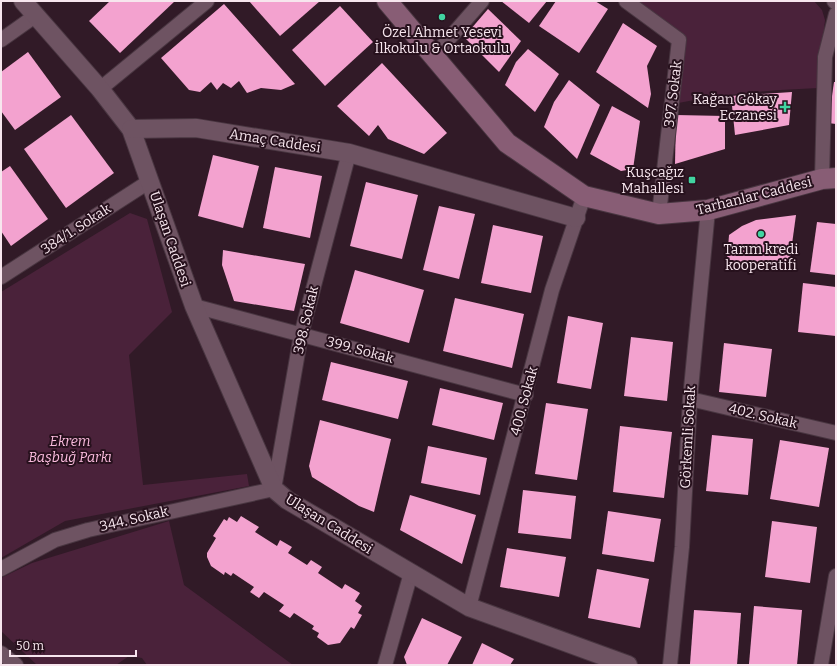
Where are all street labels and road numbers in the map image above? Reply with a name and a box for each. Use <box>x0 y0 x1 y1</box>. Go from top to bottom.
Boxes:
street label: 397. Sokak <box>660 60 686 128</box>
street label: Amaç Caddesi <box>228 125 322 157</box>
street label: Tarhanlar Caddesi <box>695 173 813 219</box>
street label: Ulaşan Caddesi <box>146 189 194 289</box>
street label: 384/1. Sokak <box>38 200 114 258</box>
street label: 398. Sokak <box>290 284 322 356</box>
street label: 399. Sokak <box>325 333 395 367</box>
street label: 400. Sokak <box>507 365 541 437</box>
street label: Görkemli Sokak <box>677 385 699 489</box>
street label: 402. Sokak <box>727 400 799 432</box>
street label: Ulaşan Caddesi <box>282 490 376 558</box>
street label: 344. Sokak <box>98 503 170 535</box>

